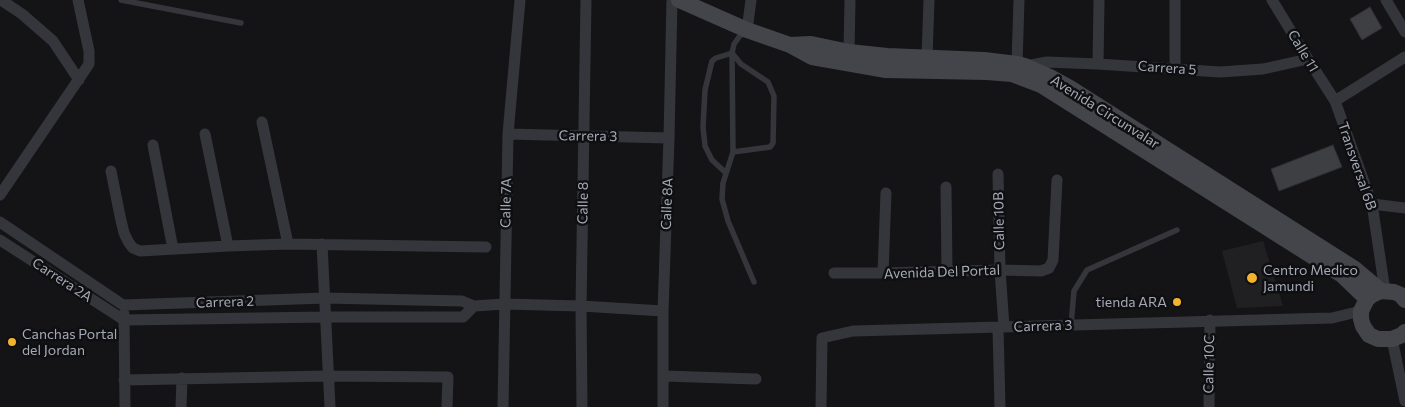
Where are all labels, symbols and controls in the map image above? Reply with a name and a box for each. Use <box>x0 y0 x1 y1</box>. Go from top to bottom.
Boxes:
street label: Calle 11 <box>1284 27 1322 75</box>
street label: Carrera 5 <box>1137 58 1197 78</box>
street label: Avenida Circunvalar <box>1047 72 1163 152</box>
street label: Transversal 6B <box>1334 120 1380 212</box>
street label: Carrera 3 <box>559 127 617 145</box>
street label: Calle 7A <box>497 178 515 228</box>
street label: Calle 8A <box>658 178 676 230</box>
street label: Calle 8 <box>574 182 592 224</box>
street label: Calle 10B <box>990 192 1008 250</box>
street label: Carrera 2A <box>29 254 95 306</box>
street label: Avenida Del Portal <box>884 262 1000 282</box>
place label: Centro Medico Jamundi <box>1263 262 1358 294</box>
marker: Centro Medico Jamundi <box>1245 271 1259 285</box>
street label: Carrera 2 <box>195 293 255 311</box>
place label: tienda ARA <box>1095 294 1167 310</box>
marker: tienda ARA <box>1171 296 1183 308</box>
street label: Carrera 3 <box>1013 317 1073 335</box>
place label: Canchas Portal del Jordan <box>22 326 117 358</box>
street label: Calle 10C <box>1200 334 1218 394</box>
marker: Canchas Portal del Jordan <box>6 336 18 348</box>

